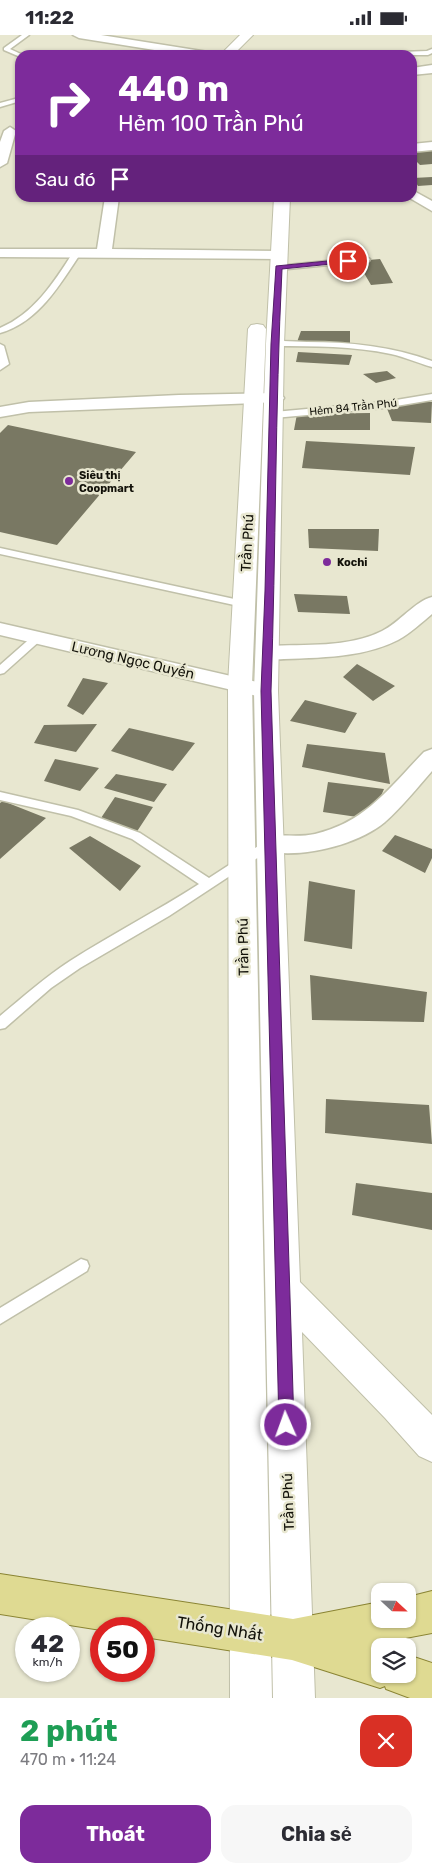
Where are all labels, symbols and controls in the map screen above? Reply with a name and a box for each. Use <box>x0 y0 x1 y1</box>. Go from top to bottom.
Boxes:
text: 11:22 <box>25 6 74 29</box>
text: 440 m <box>118 68 229 110</box>
icon: right <box>35 70 100 135</box>
text: Hẻm 100 Trần Phú <box>118 110 304 137</box>
icon: arrive <box>106 165 134 193</box>
text: Sau đó <box>35 168 96 191</box>
pin <box>327 240 369 282</box>
icon: arrive <box>334 247 362 275</box>
street label: Hẻm 84 Trần Phú <box>308 395 398 419</box>
place label: Siêu thị Coopmart <box>79 469 134 495</box>
marker: Siêu thị Coopmart <box>63 475 75 487</box>
street label: Trần Phú <box>237 514 257 572</box>
marker: Kochi <box>321 556 333 568</box>
place label: Kochi <box>337 556 367 569</box>
street label: Lương Ngọc Quyến <box>70 637 196 683</box>
street label: Trần Phú <box>234 918 253 976</box>
position arrow <box>259 1398 311 1450</box>
street label: Trần Phú <box>278 1473 298 1531</box>
north arrow <box>371 1583 416 1627</box>
map controls <box>371 1583 416 1683</box>
street label: Thống Nhất <box>176 1611 265 1645</box>
speed limit sign: 50 <box>90 1617 155 1682</box>
text: 42 <box>31 1629 64 1658</box>
button: layers <box>371 1638 416 1683</box>
text: km/h <box>33 1655 62 1669</box>
text: 2 phút <box>20 1713 118 1749</box>
button: close <box>360 1715 412 1767</box>
text: 470 m · 11:24 <box>20 1750 116 1769</box>
button: Thoát <box>20 1805 211 1863</box>
button: Chia sẻ <box>221 1805 412 1863</box>

